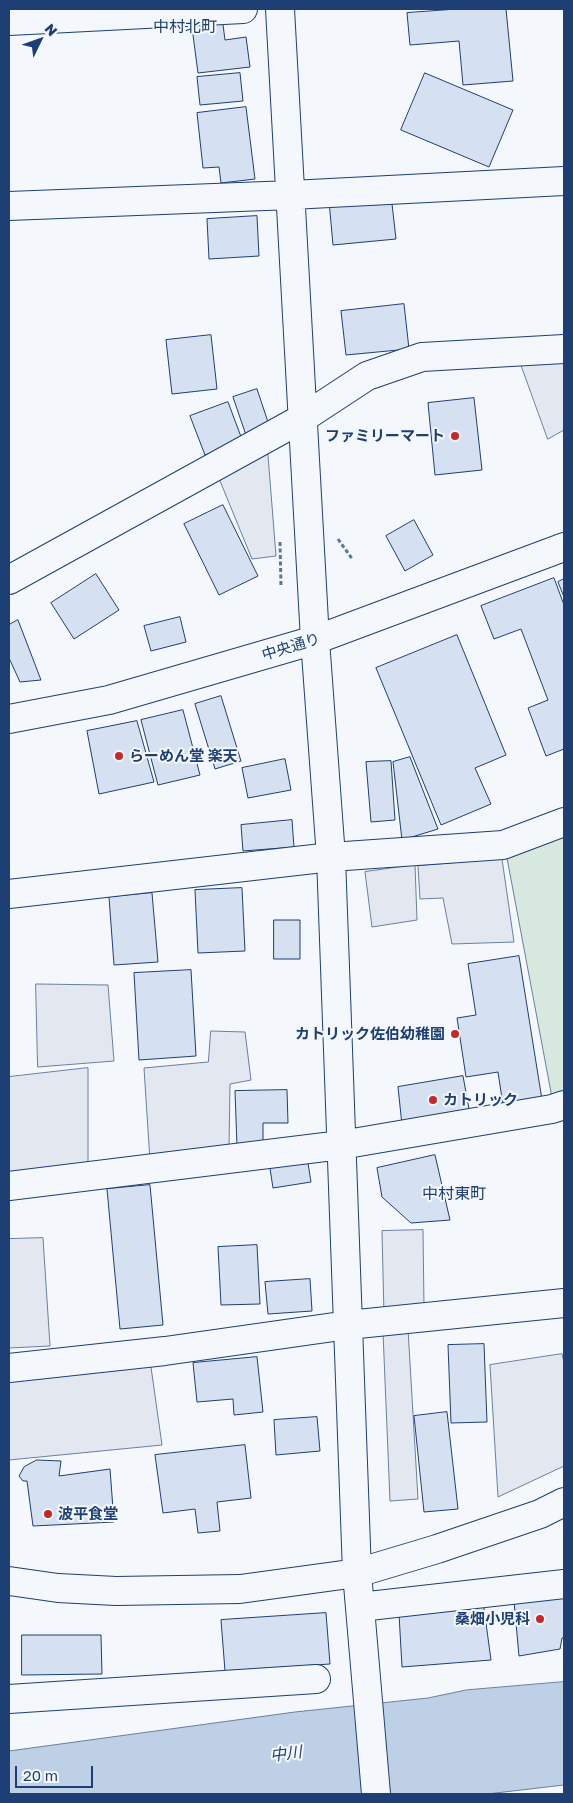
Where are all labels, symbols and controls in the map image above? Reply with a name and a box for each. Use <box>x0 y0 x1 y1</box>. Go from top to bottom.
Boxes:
north arrow <box>15 15 65 65</box>
district label: 中村北町 <box>153 17 217 37</box>
text: N <box>42 20 61 39</box>
place label: ファミリーマート <box>325 427 445 445</box>
marker: ファミリーマート <box>449 430 461 442</box>
street label: 中央通り <box>260 630 322 664</box>
place label: らーめん堂 楽天 <box>129 747 238 765</box>
marker: らーめん堂 楽天 <box>113 750 125 762</box>
place label: カトリック佐伯幼稚園 <box>295 1025 445 1043</box>
marker: カトリック佐伯幼稚園 <box>449 1028 461 1040</box>
place label: カトリック <box>443 1091 518 1109</box>
marker: カトリック <box>427 1094 439 1106</box>
district label: 中村東町 <box>422 1184 486 1204</box>
place label: 波平食堂 <box>58 1505 118 1523</box>
marker: 波平食堂 <box>42 1508 54 1520</box>
place label: 桑畑小児科 <box>455 1610 530 1628</box>
marker: 桑畑小児科 <box>534 1613 546 1625</box>
water label: 中川 <box>269 1743 303 1765</box>
scale bar <box>18 1756 95 1788</box>
text: 20 m <box>23 1766 58 1784</box>

